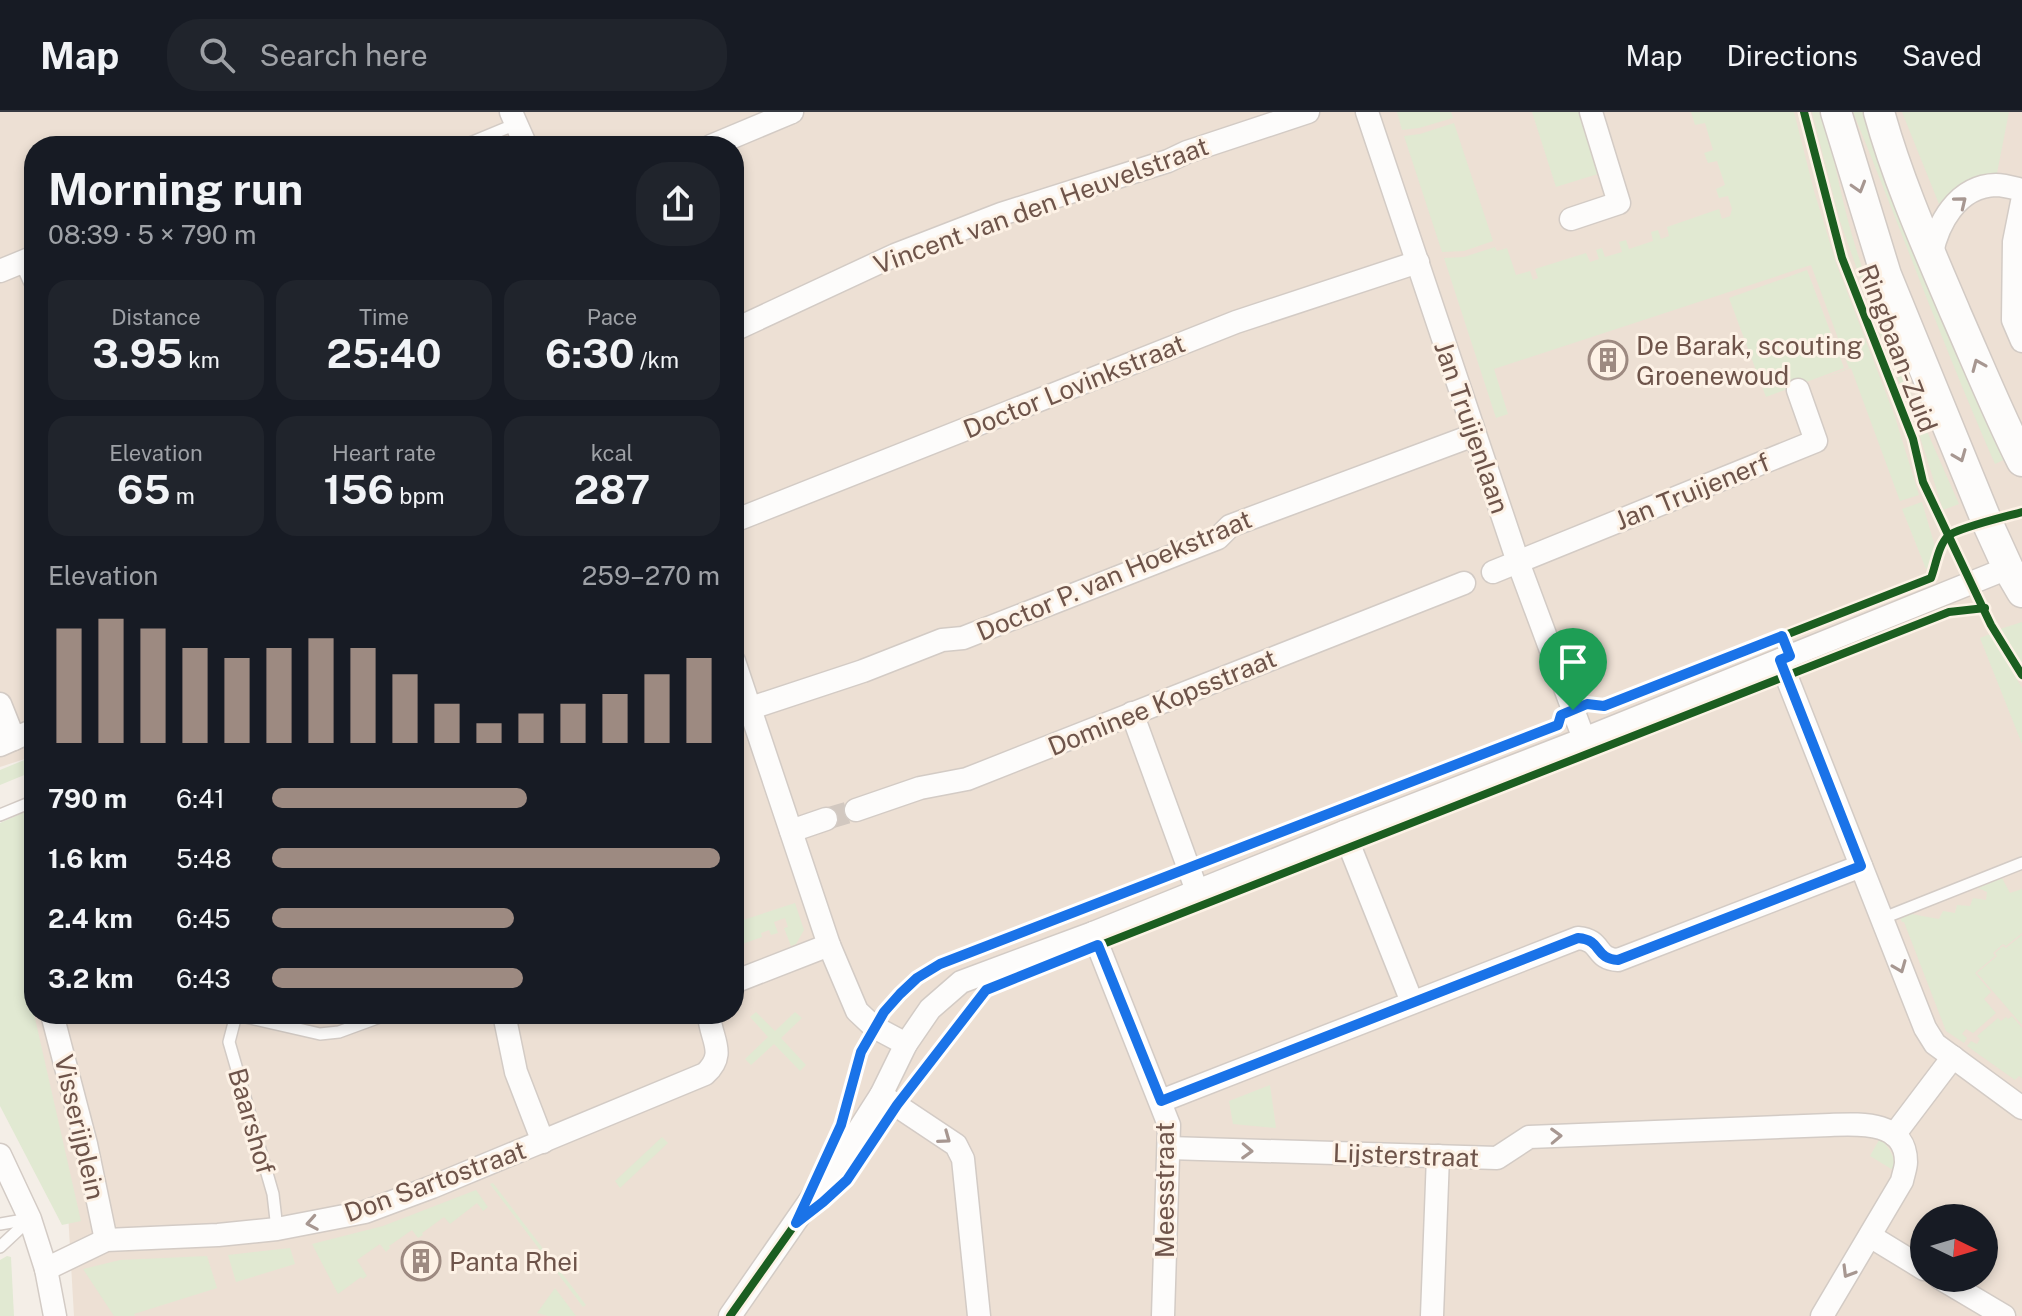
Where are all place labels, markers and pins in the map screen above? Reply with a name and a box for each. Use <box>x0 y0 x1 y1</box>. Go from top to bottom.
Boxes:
place label: De Barak, scouting Groenewoud <box>1636 330 1863 391</box>
building icon: De Barak, scouting Groenewoud <box>1587 339 1629 381</box>
pin <box>1539 628 1607 710</box>
building icon: Panta Rhei <box>400 1240 442 1282</box>
place label: Panta Rhei <box>449 1246 578 1277</box>

